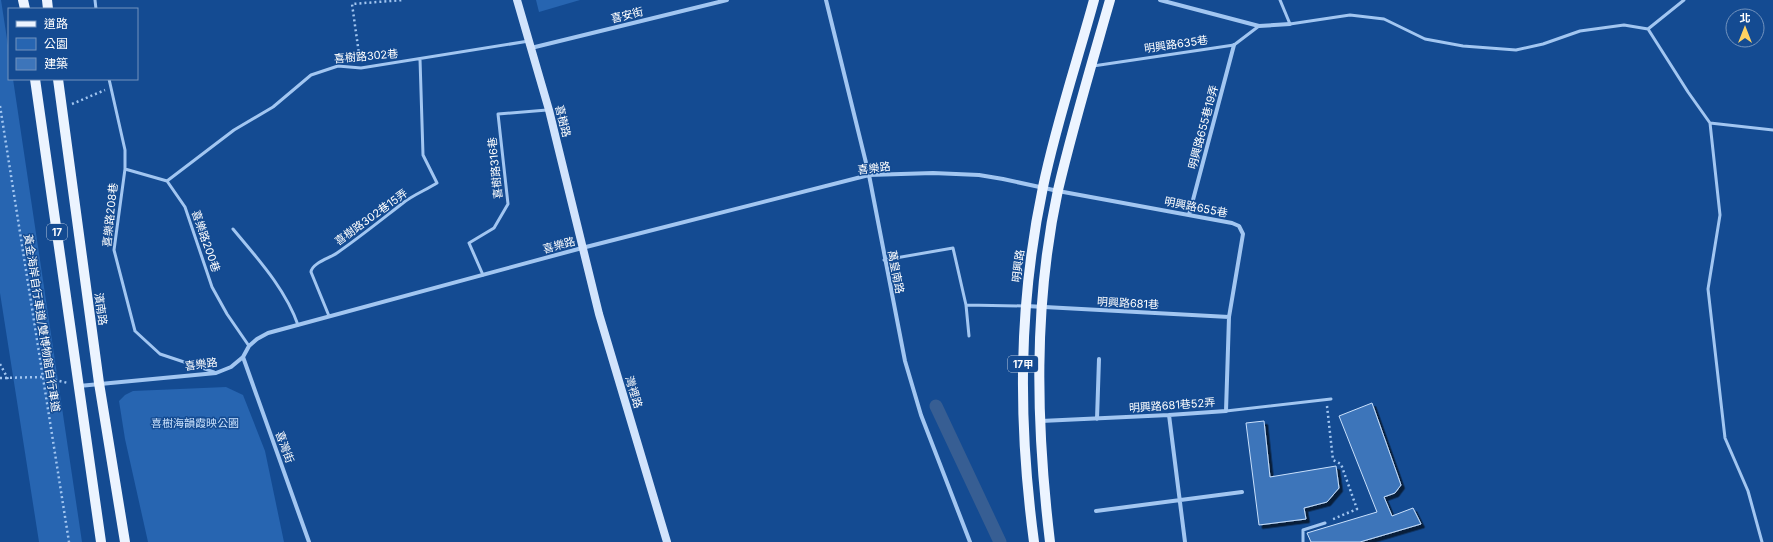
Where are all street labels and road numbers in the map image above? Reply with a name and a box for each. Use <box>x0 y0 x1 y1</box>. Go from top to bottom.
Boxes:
street label: 喜安街 <box>609 4 645 26</box>
street label: 明興路635巷 <box>1143 33 1209 55</box>
street label: 喜樹路302巷 <box>333 46 399 66</box>
street label: 明興路655巷19弄 <box>1185 83 1221 171</box>
street label: 喜樹路 <box>552 103 574 139</box>
street label: 喜樹路316巷 <box>485 136 505 200</box>
street label: 喜樂路 <box>857 159 891 177</box>
street label: 喜樂路208巷 <box>100 182 120 248</box>
street label: 喜樹路302巷15弄 <box>332 186 410 248</box>
street label: 明興路655巷 <box>1163 194 1229 220</box>
street label: 喜樂路200巷 <box>189 208 223 274</box>
road number: 17 <box>47 224 67 240</box>
street label: 黃金海岸自行車道/雙博物館自行車道 <box>21 233 63 413</box>
street label: 喜樂路 <box>541 234 577 256</box>
street label: 萬皇南路 <box>885 249 907 295</box>
street label: 明興路 <box>1009 249 1027 283</box>
street label: 濱南路 <box>92 292 110 326</box>
street label: 明興路681巷 <box>1097 294 1159 312</box>
street label: 喜樂路 <box>184 355 218 373</box>
road number: 17甲 <box>1008 356 1038 372</box>
street label: 灣裡路 <box>622 374 646 410</box>
street label: 明興路681巷52弄 <box>1128 395 1216 415</box>
street label: 喜灣街 <box>273 429 297 465</box>

